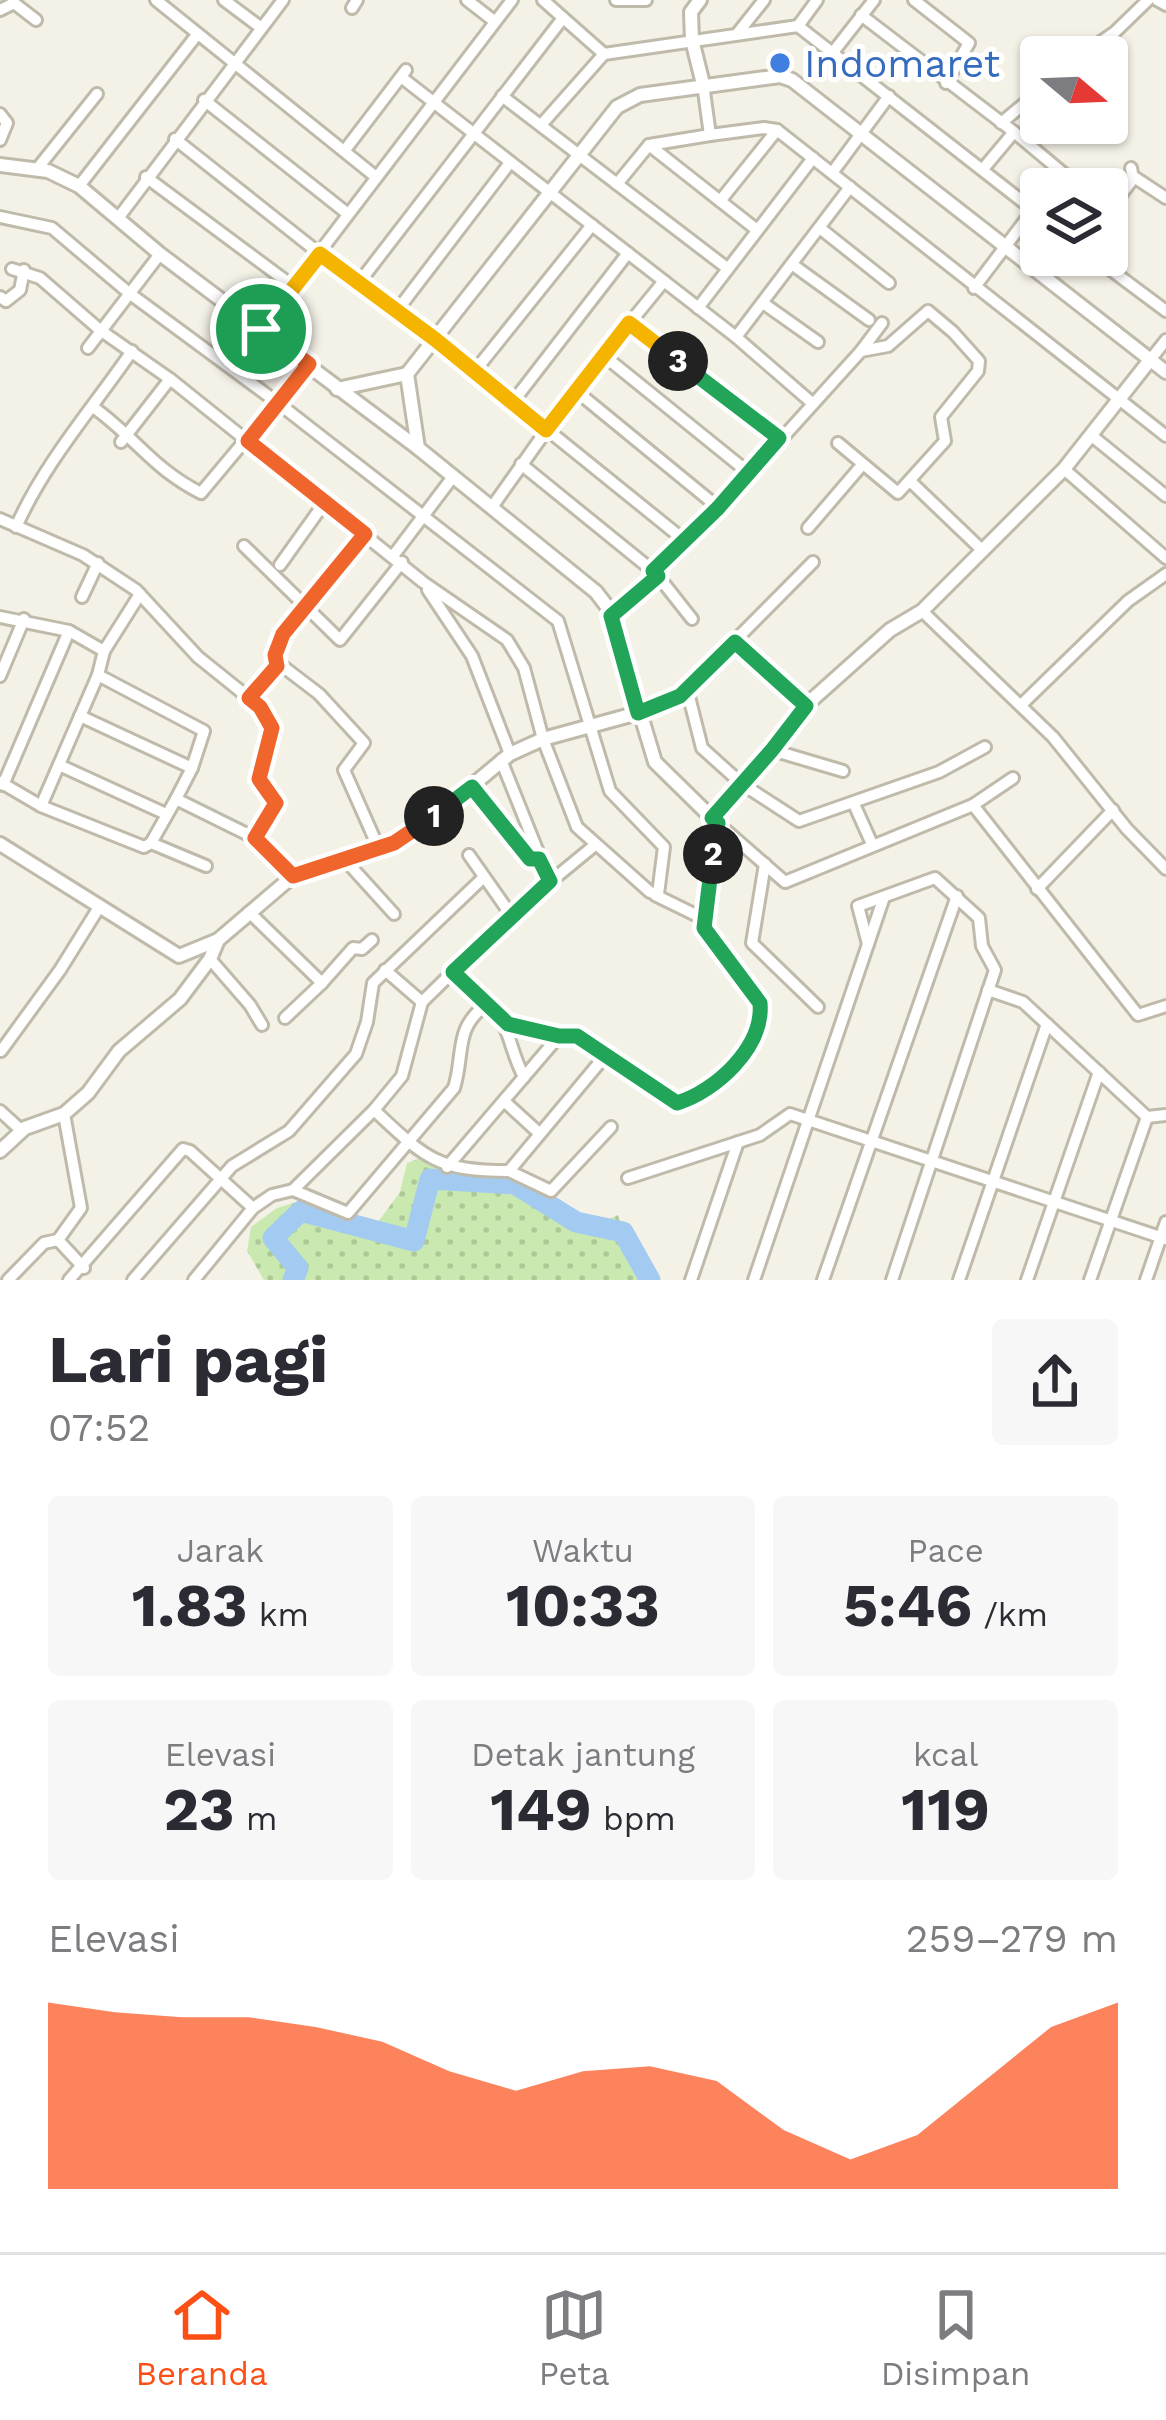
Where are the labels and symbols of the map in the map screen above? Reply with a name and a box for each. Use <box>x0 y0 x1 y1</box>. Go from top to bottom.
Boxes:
north arrow <box>1020 36 1128 144</box>
place label: Indomaret <box>804 41 1000 86</box>
marker: Indomaret <box>767 50 793 76</box>
pin <box>210 278 312 380</box>
pin: 3 <box>648 331 708 391</box>
pin: 1 <box>404 786 464 846</box>
pin: 2 <box>683 824 743 884</box>

